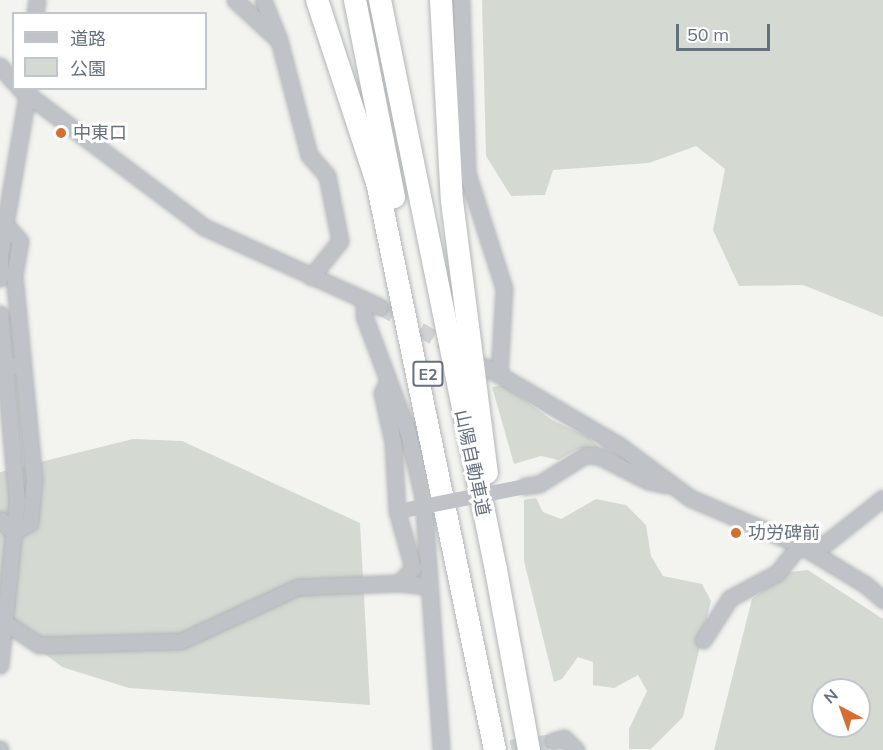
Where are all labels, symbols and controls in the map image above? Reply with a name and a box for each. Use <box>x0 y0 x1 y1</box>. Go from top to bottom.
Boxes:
legend <box>12 12 207 90</box>
scale bar <box>679 12 774 50</box>
text: 50 m <box>687 23 729 46</box>
text: 道路 <box>70 27 106 50</box>
text: 公園 <box>70 57 106 80</box>
place label: 中東口 <box>73 122 127 144</box>
marker: 中東口 <box>54 126 68 140</box>
road number: E2 <box>412 361 444 387</box>
street label: 山陽自動車道 <box>450 408 494 518</box>
place label: 功労碑前 <box>748 522 820 544</box>
marker: 功労碑前 <box>729 526 743 540</box>
north arrow <box>811 678 871 738</box>
text: N <box>819 684 842 707</box>

